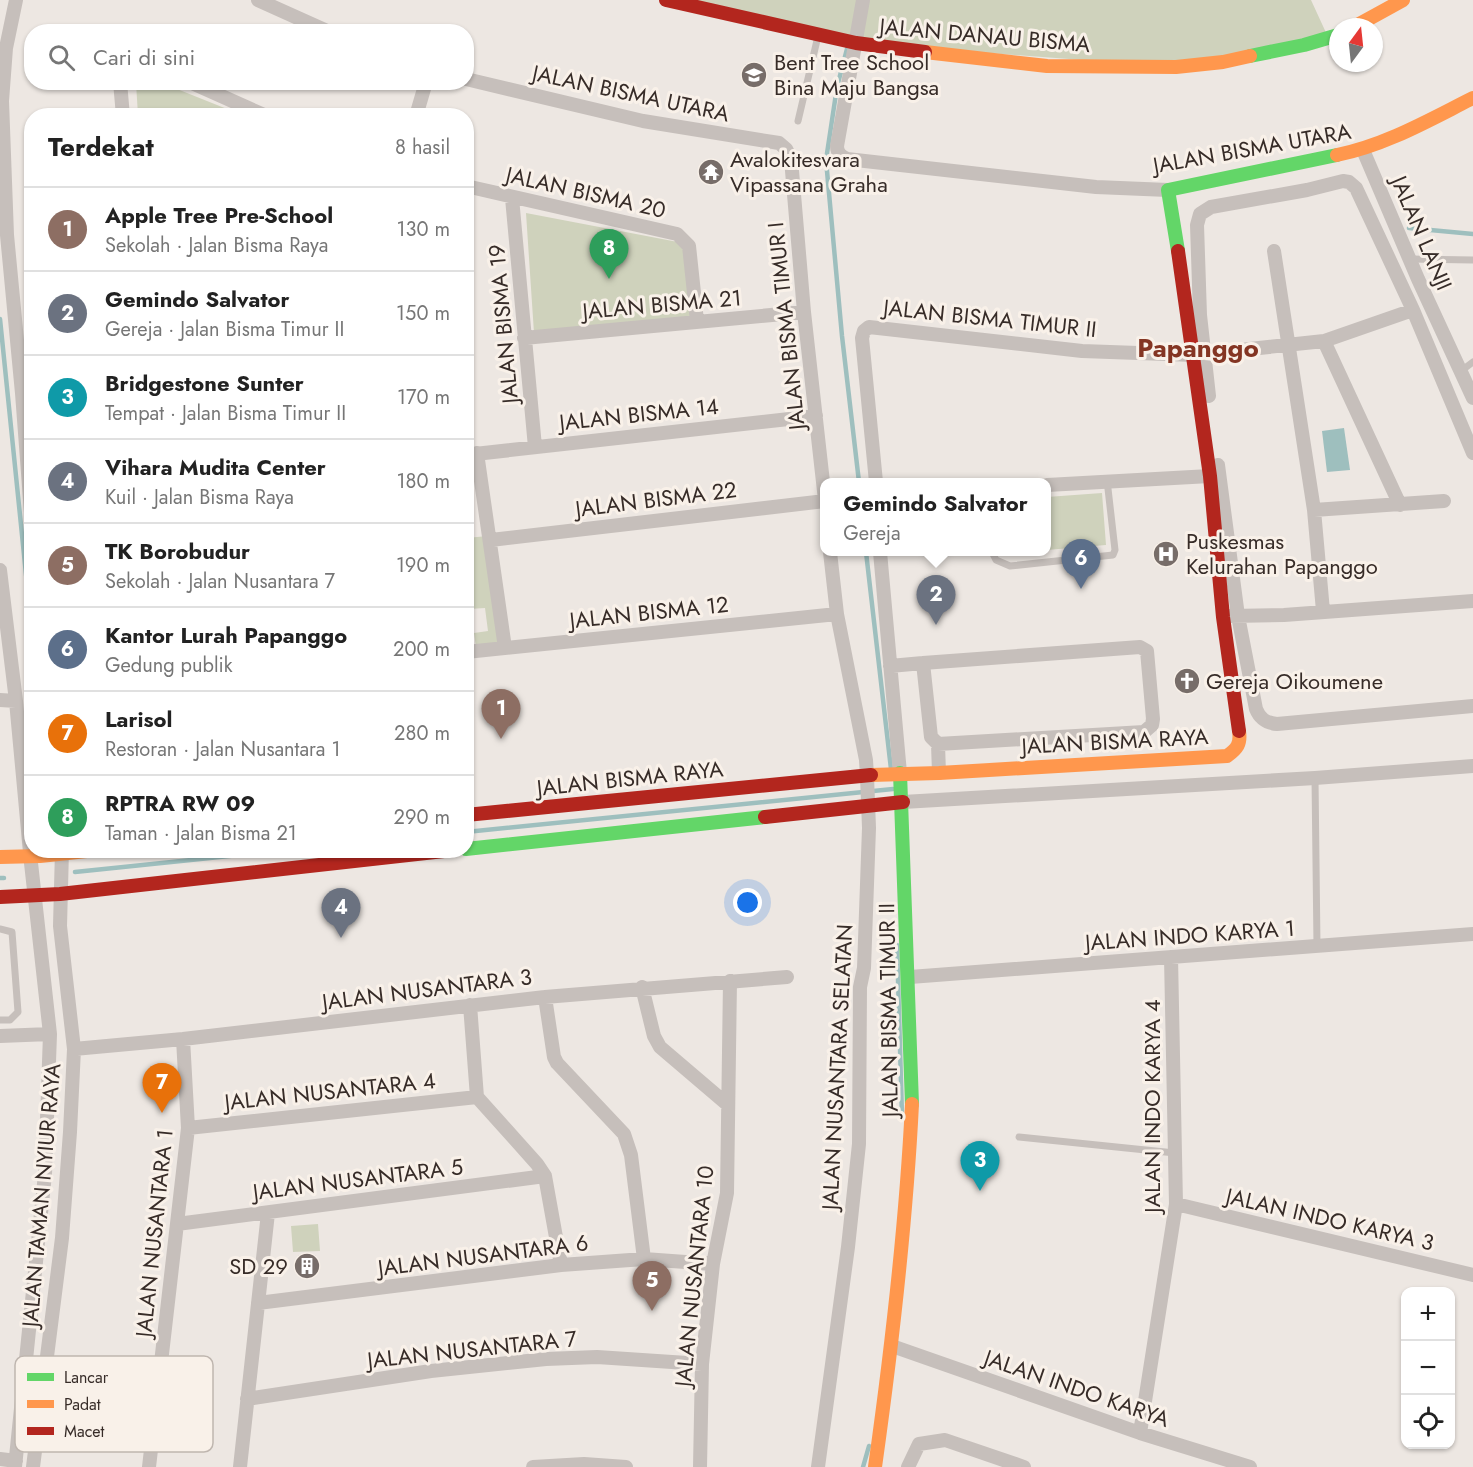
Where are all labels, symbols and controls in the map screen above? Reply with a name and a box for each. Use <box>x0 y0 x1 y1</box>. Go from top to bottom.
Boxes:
street label: JALAN DANAU BISMA <box>875 10 1092 60</box>
north arrow <box>1329 18 1383 72</box>
search box <box>24 24 474 90</box>
icon: search <box>45 41 78 74</box>
text: Cari di sini <box>93 41 195 73</box>
place label: Bent Tree School Bina Maju Bangsa <box>774 46 939 103</box>
street label: JALAN BISMA UTARA <box>527 56 733 130</box>
school or university icon: Bent Tree School Bina Maju Bangsa <box>739 60 769 90</box>
street label: JALAN BISMA UTARA <box>1148 115 1354 182</box>
text: Terdekat <box>48 128 154 166</box>
text: 8 hasil <box>395 133 450 162</box>
place label: Avalokitesvara Vipassana Graha <box>730 143 888 200</box>
street label: JALAN BISMA 20 <box>500 157 669 226</box>
temple icon: Avalokitesvara Vipassana Graha <box>696 157 726 187</box>
street label: JALAN LANJI <box>1382 168 1460 295</box>
text: Apple Tree Pre-School <box>105 199 333 231</box>
text: 1 <box>62 215 73 244</box>
text: 130 m <box>396 215 450 244</box>
street label: JALAN BISMA TIMUR I <box>759 221 813 434</box>
pin: 8 <box>590 230 628 279</box>
text: Sekolah · Jalan Bisma Raya <box>105 231 328 260</box>
street label: JALAN BISMA 19 <box>480 243 526 408</box>
street label: JALAN BISMA 21 <box>578 281 743 327</box>
text: Gemindo Salvator <box>105 283 289 315</box>
street label: JALAN BISMA TIMUR II <box>879 291 1098 345</box>
text: 2 <box>61 299 74 328</box>
text: 150 m <box>396 299 450 328</box>
text: Gereja · Jalan Bisma Timur II <box>105 315 344 344</box>
district label: Papanggo <box>1137 329 1259 367</box>
text: Bridgestone Sunter <box>105 367 304 399</box>
text: 3 <box>61 383 74 412</box>
text: 170 m <box>397 383 450 412</box>
street label: JALAN BISMA 14 <box>555 390 720 439</box>
text: Tempat · Jalan Bisma Timur II <box>105 399 346 428</box>
text: Vihara Mudita Center <box>105 451 326 483</box>
text: 4 <box>61 467 74 496</box>
text: 180 m <box>396 467 450 496</box>
street label: JALAN BISMA 22 <box>571 473 738 525</box>
popup <box>820 478 1051 556</box>
text: Kuil · Jalan Bisma Raya <box>105 483 294 512</box>
text: Gemindo Salvator <box>843 487 1028 519</box>
text: Gereja <box>843 519 901 548</box>
place label: Puskesmas Kelurahan Papanggo <box>1186 525 1378 582</box>
text: TK Borobudur <box>105 535 250 567</box>
hospital icon: Puskesmas Kelurahan Papanggo <box>1151 539 1181 569</box>
pin: 6 <box>1062 540 1100 589</box>
text: 5 <box>61 551 74 580</box>
text: 190 m <box>396 551 450 580</box>
text: Sekolah · Jalan Nusantara 7 <box>105 567 335 596</box>
pin: 2 <box>916 576 956 625</box>
street label: JALAN BISMA 12 <box>565 588 730 637</box>
text: Kantor Lurah Papanggo <box>105 619 347 651</box>
text: 6 <box>61 635 74 664</box>
text: 200 m <box>393 635 450 664</box>
text: Gedung publik <box>105 651 233 680</box>
place label: Gereja Oikoumene <box>1206 665 1383 697</box>
church icon: Gereja Oikoumene <box>1172 666 1202 696</box>
pin: 1 <box>482 690 520 739</box>
text: Larisol <box>105 703 173 735</box>
text: 7 <box>61 719 74 748</box>
text: 280 m <box>394 719 450 748</box>
street label: JALAN BISMA RAYA <box>1018 720 1210 762</box>
text: Restoran · Jalan Nusantara 1 <box>105 735 340 764</box>
street label: JALAN BISMA RAYA <box>532 752 725 804</box>
text: RPTRA RW 09 <box>105 787 255 819</box>
text: 8 <box>61 803 74 832</box>
text: 290 m <box>394 803 450 832</box>
text: Taman · Jalan Bisma 21 <box>105 819 297 848</box>
pin: 4 <box>322 888 360 938</box>
your location <box>733 888 762 917</box>
street label: JALAN BISMA TIMUR II <box>870 903 906 1120</box>
street label: JALAN INDO KARYA 1 <box>1081 912 1296 959</box>
street label: JALAN NUSANTARA SELATAN <box>813 923 860 1214</box>
street label: JALAN NUSANTARA 3 <box>317 960 534 1018</box>
street label: JALAN INDO KARYA 4 <box>1136 999 1168 1216</box>
street label: JALAN TAMAN NYIUR RAYA <box>13 1061 69 1331</box>
pin: 7 <box>142 1064 182 1113</box>
street label: JALAN NUSANTARA 4 <box>220 1064 437 1118</box>
street label: JALAN NUSANTARA 1 <box>127 1127 181 1342</box>
pin: 3 <box>960 1142 1000 1191</box>
street label: JALAN NUSANTARA 5 <box>248 1150 465 1208</box>
street label: JALAN NUSANTARA 10 <box>666 1164 722 1391</box>
street label: JALAN INDO KARYA 3 <box>1220 1179 1437 1258</box>
street label: JALAN NUSANTARA 6 <box>373 1226 590 1284</box>
place label: SD 29 <box>229 1250 288 1282</box>
building icon: SD 29 <box>292 1251 322 1281</box>
pin: 5 <box>632 1262 672 1311</box>
map controls <box>1401 1287 1455 1449</box>
button: + <box>1401 1287 1455 1341</box>
street label: JALAN NUSANTARA 7 <box>363 1322 579 1376</box>
street label: JALAN INDO KARYA <box>977 1340 1174 1435</box>
button: − <box>1401 1341 1455 1395</box>
legend <box>15 1356 213 1452</box>
text: Lancar <box>64 1366 109 1389</box>
text: Padat <box>64 1393 101 1416</box>
button: locate <box>1401 1395 1455 1449</box>
text: Macet <box>64 1420 105 1443</box>

